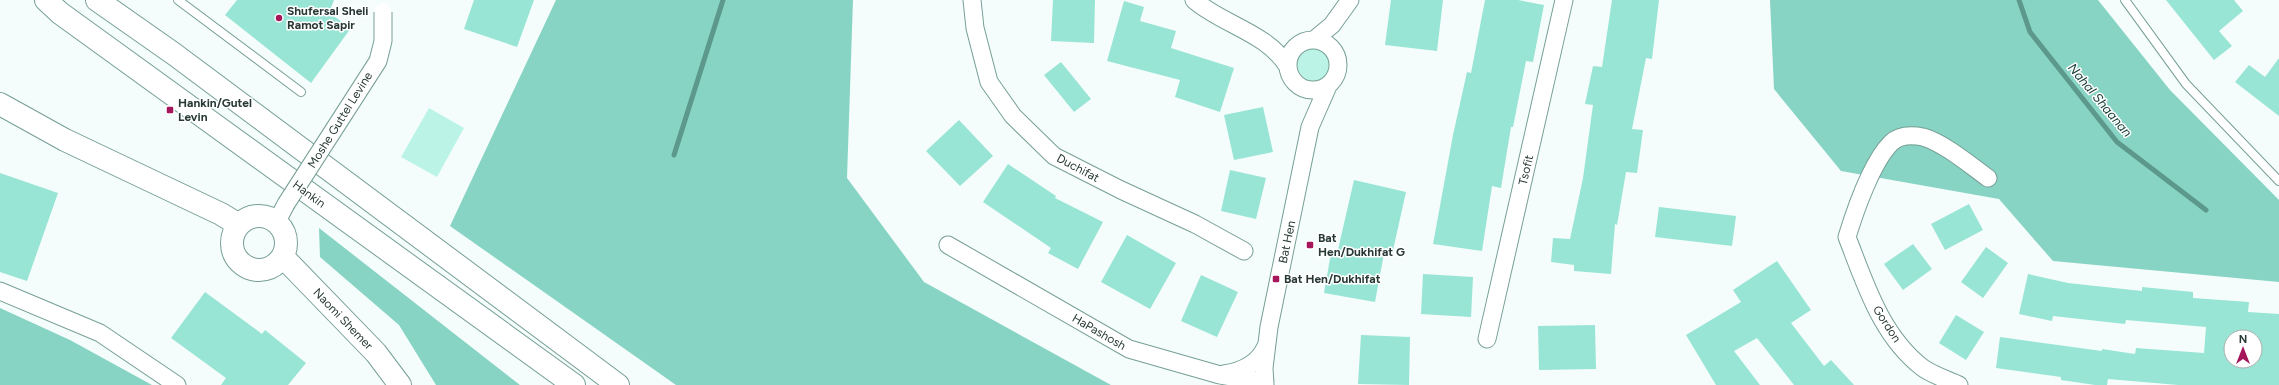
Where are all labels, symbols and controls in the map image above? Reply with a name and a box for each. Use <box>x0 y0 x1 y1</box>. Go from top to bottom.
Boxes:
place label: Shufersal Sheli Ramot Sapir <box>287 4 368 32</box>
marker: Shufersal Sheli Ramot Sapir <box>274 13 284 23</box>
water label: Nahal Shaanan <box>2065 60 2135 140</box>
street label: Moshe Guttel Levine <box>305 69 376 171</box>
place label: Hankin/Gutel Levin <box>178 96 252 124</box>
marker: Hankin/Gutel Levin <box>165 105 175 115</box>
street label: Duchifat <box>1054 151 1102 185</box>
street label: Tsofit <box>1516 153 1536 186</box>
street label: Hankin <box>290 177 328 211</box>
street label: Bat Hen <box>1276 219 1298 265</box>
place label: Bat Hen/Dukhifat G <box>1318 231 1405 259</box>
marker: Bat Hen/Dukhifat G <box>1305 240 1315 250</box>
place label: Bat Hen/Dukhifat <box>1284 272 1381 286</box>
marker: Bat Hen/Dukhifat <box>1271 274 1281 284</box>
street label: Naomi Shemer <box>310 285 376 353</box>
street label: Gordon <box>1870 303 1904 345</box>
street label: HaPashosh <box>1070 311 1129 353</box>
north arrow <box>2223 329 2263 369</box>
text: N <box>2239 333 2247 346</box>

